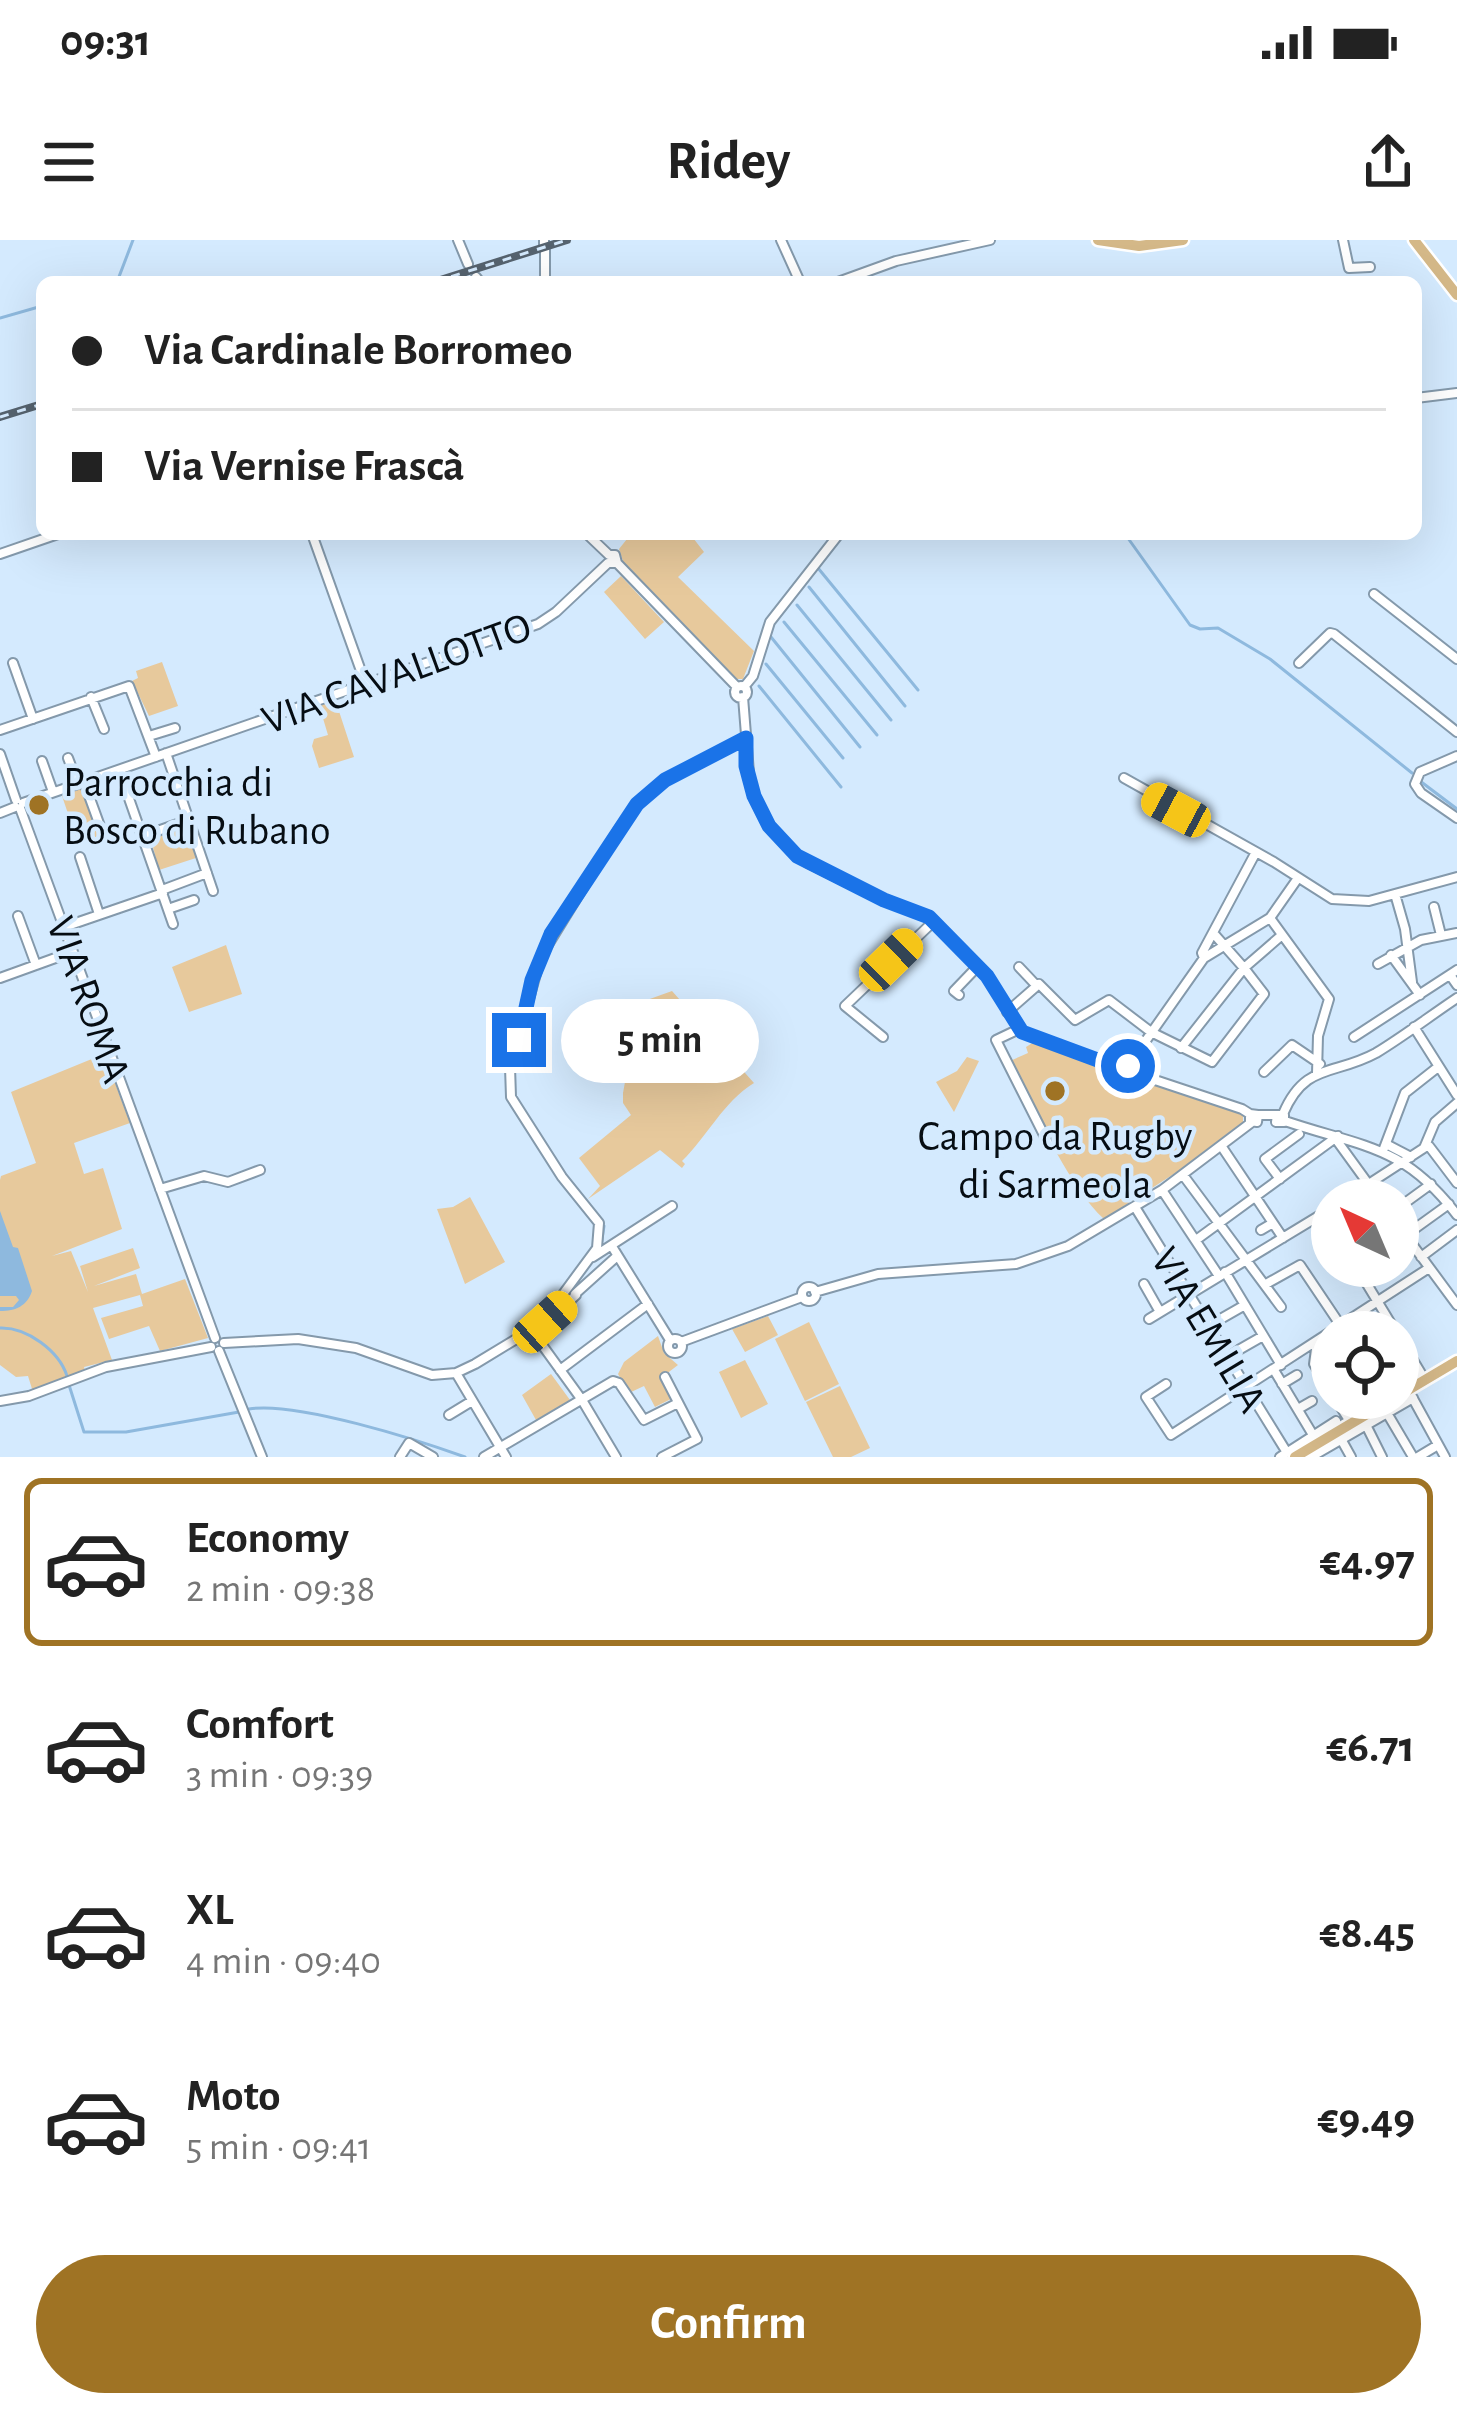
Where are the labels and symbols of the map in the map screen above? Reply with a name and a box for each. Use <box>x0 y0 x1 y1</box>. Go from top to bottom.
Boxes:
street label: VIA CAVALLOTTO <box>257 606 537 742</box>
place label: Parrocchia di Bosco di Rubano <box>63 762 331 852</box>
car <box>1136 777 1216 843</box>
marker: Parrocchia di Bosco di Rubano <box>26 792 52 818</box>
street label: VIA ROMA <box>39 911 137 1088</box>
car <box>853 922 929 998</box>
callout: 5 min <box>561 998 759 1082</box>
route end <box>492 1013 546 1067</box>
route start <box>1101 1039 1155 1093</box>
marker: Campo da Rugby di Sarmeola <box>1042 1078 1068 1104</box>
place label: Campo da Rugby di Sarmeola <box>918 1116 1192 1206</box>
north arrow <box>1311 1179 1419 1287</box>
street label: VIA EMILIA <box>1143 1240 1274 1420</box>
car <box>506 1285 584 1359</box>

